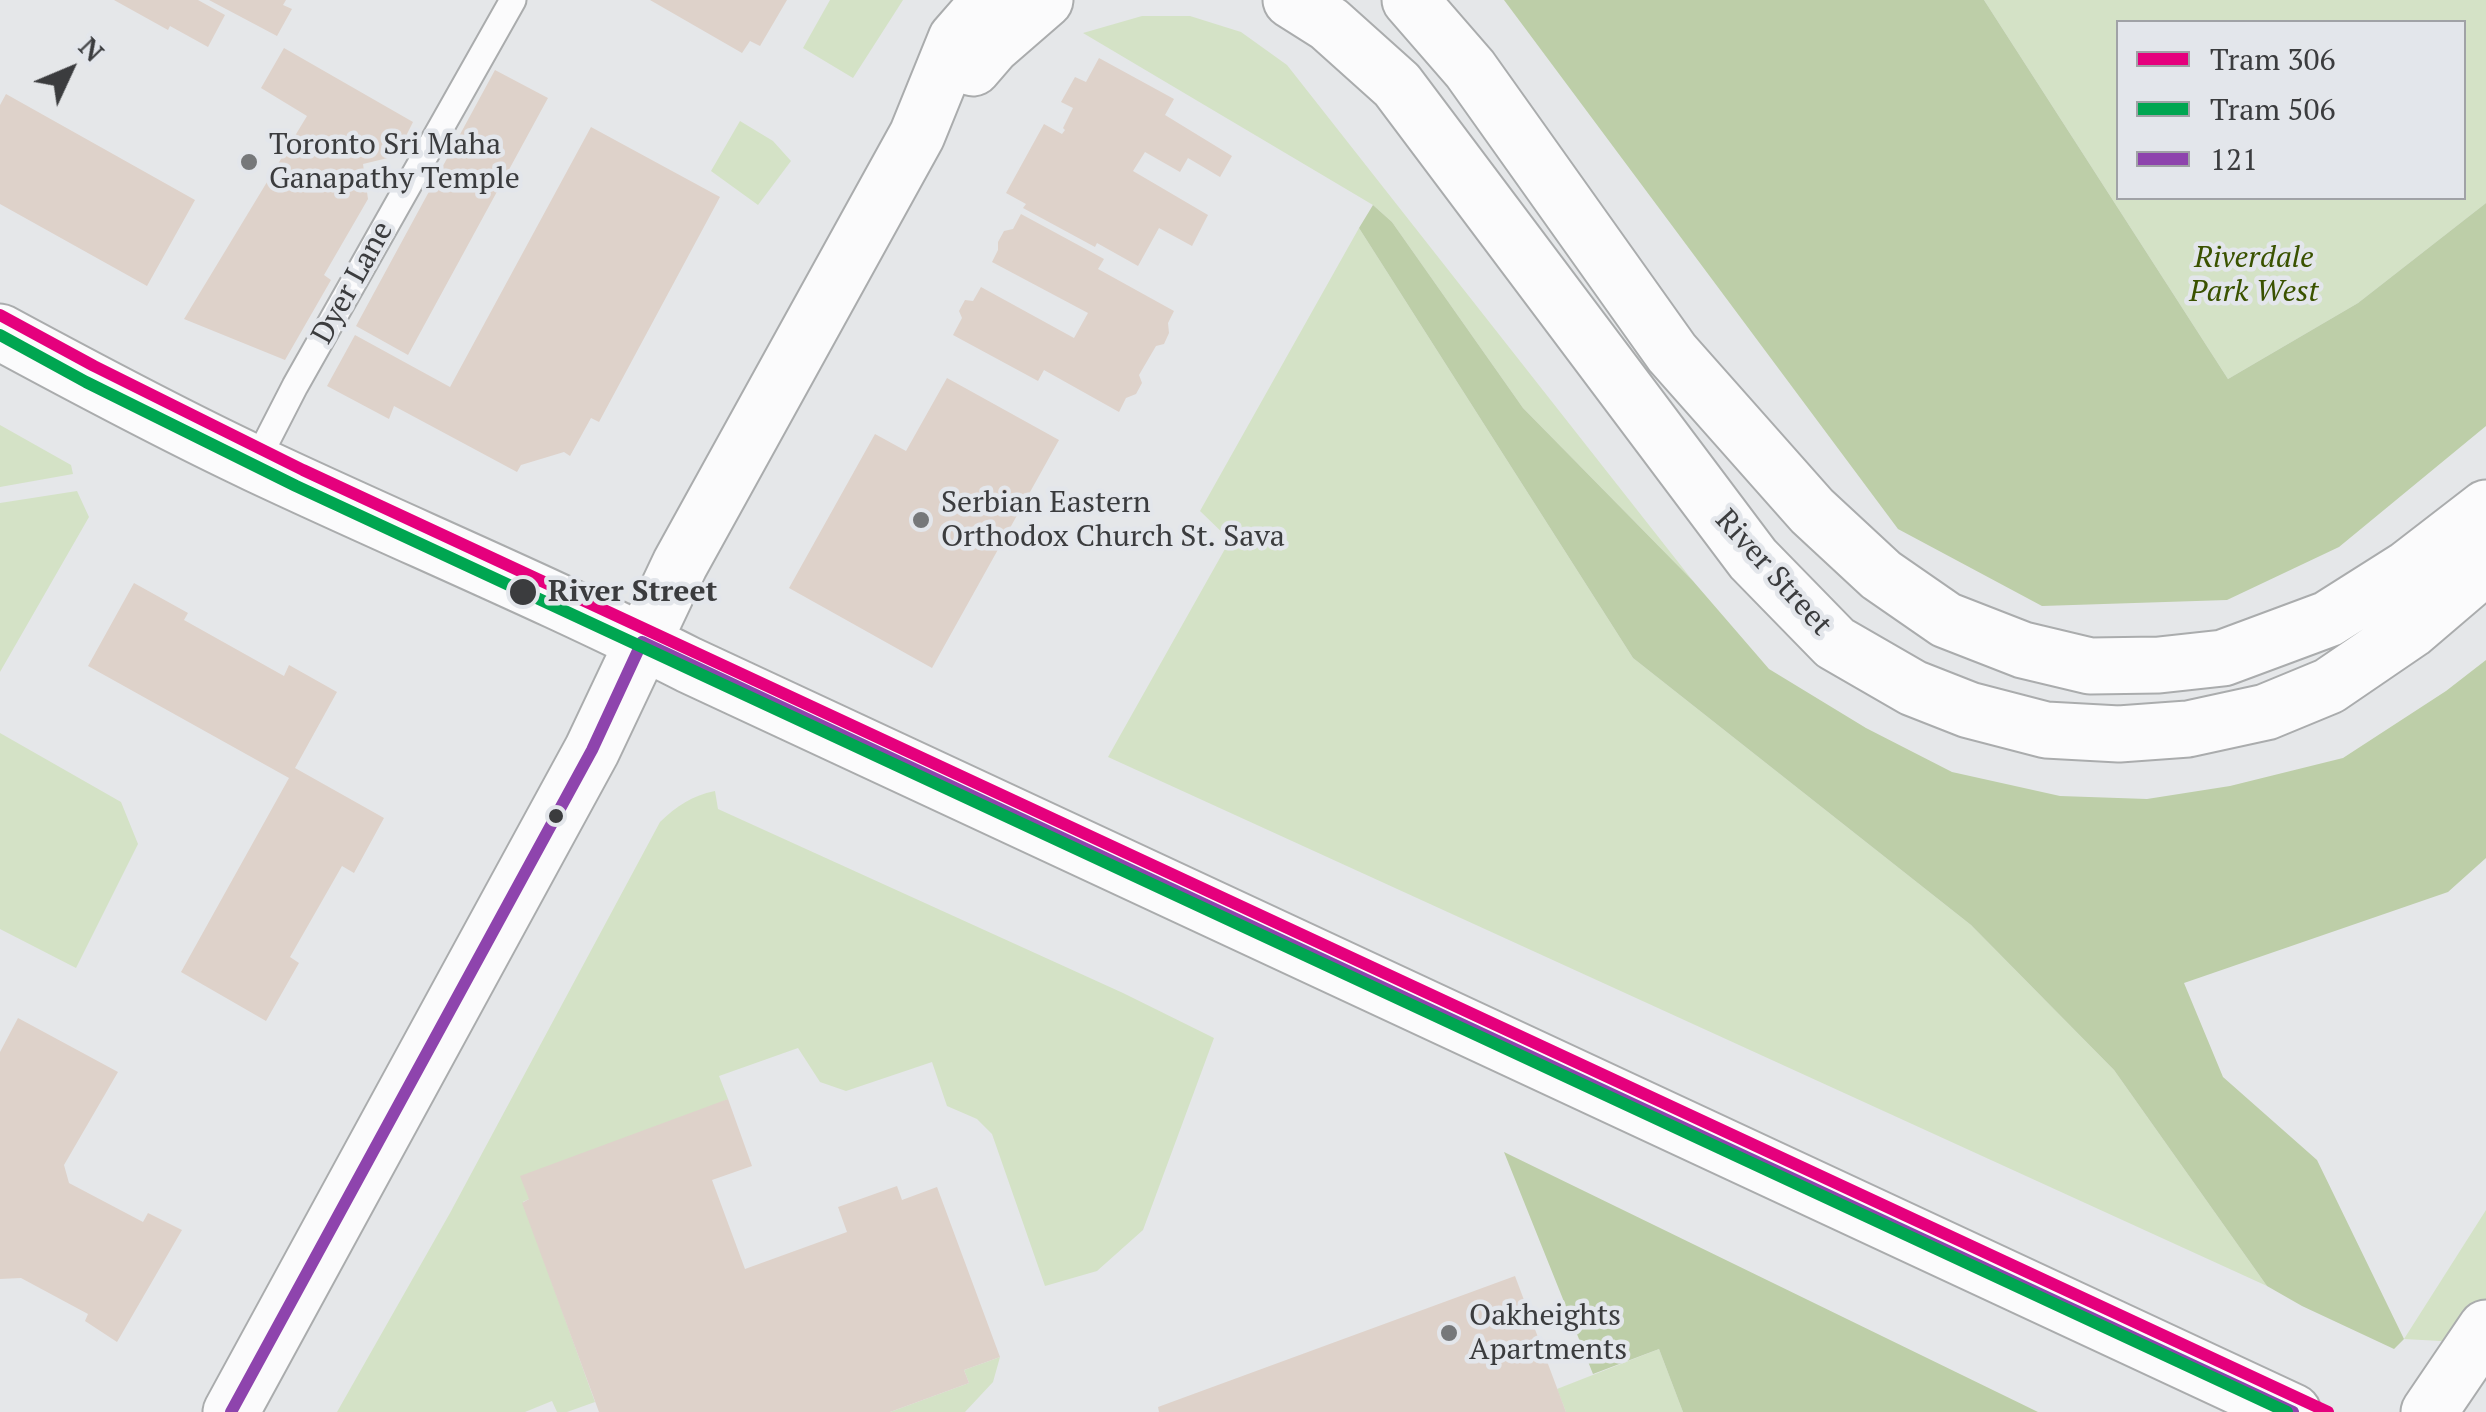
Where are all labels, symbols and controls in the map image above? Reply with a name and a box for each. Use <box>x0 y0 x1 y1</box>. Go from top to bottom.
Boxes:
north arrow <box>20 20 120 120</box>
legend <box>2116 20 2466 200</box>
text: N <box>71 28 113 69</box>
text: Tram 306 <box>2210 39 2336 79</box>
text: Tram 506 <box>2210 89 2336 129</box>
place label: Toronto Sri Maha Ganapathy Temple <box>269 127 520 198</box>
text: 121 <box>2210 139 2258 179</box>
marker: Toronto Sri Maha Ganapathy Temple <box>238 151 260 173</box>
street label: Dyer Lane <box>305 216 401 350</box>
park label: Riverdale Park West <box>2189 240 2319 310</box>
place label: Serbian Eastern Orthodox Church St. Sava <box>941 485 1285 556</box>
street label: River Street <box>1707 503 1839 643</box>
marker: Serbian Eastern Orthodox Church St. Sava <box>910 509 932 531</box>
place label: River Street <box>548 574 718 610</box>
marker: River Street <box>507 576 539 608</box>
unlabelled marker <box>546 806 566 826</box>
place label: Oakheights Apartments <box>1469 1298 1627 1368</box>
marker: Oakheights Apartments <box>1438 1322 1460 1344</box>

